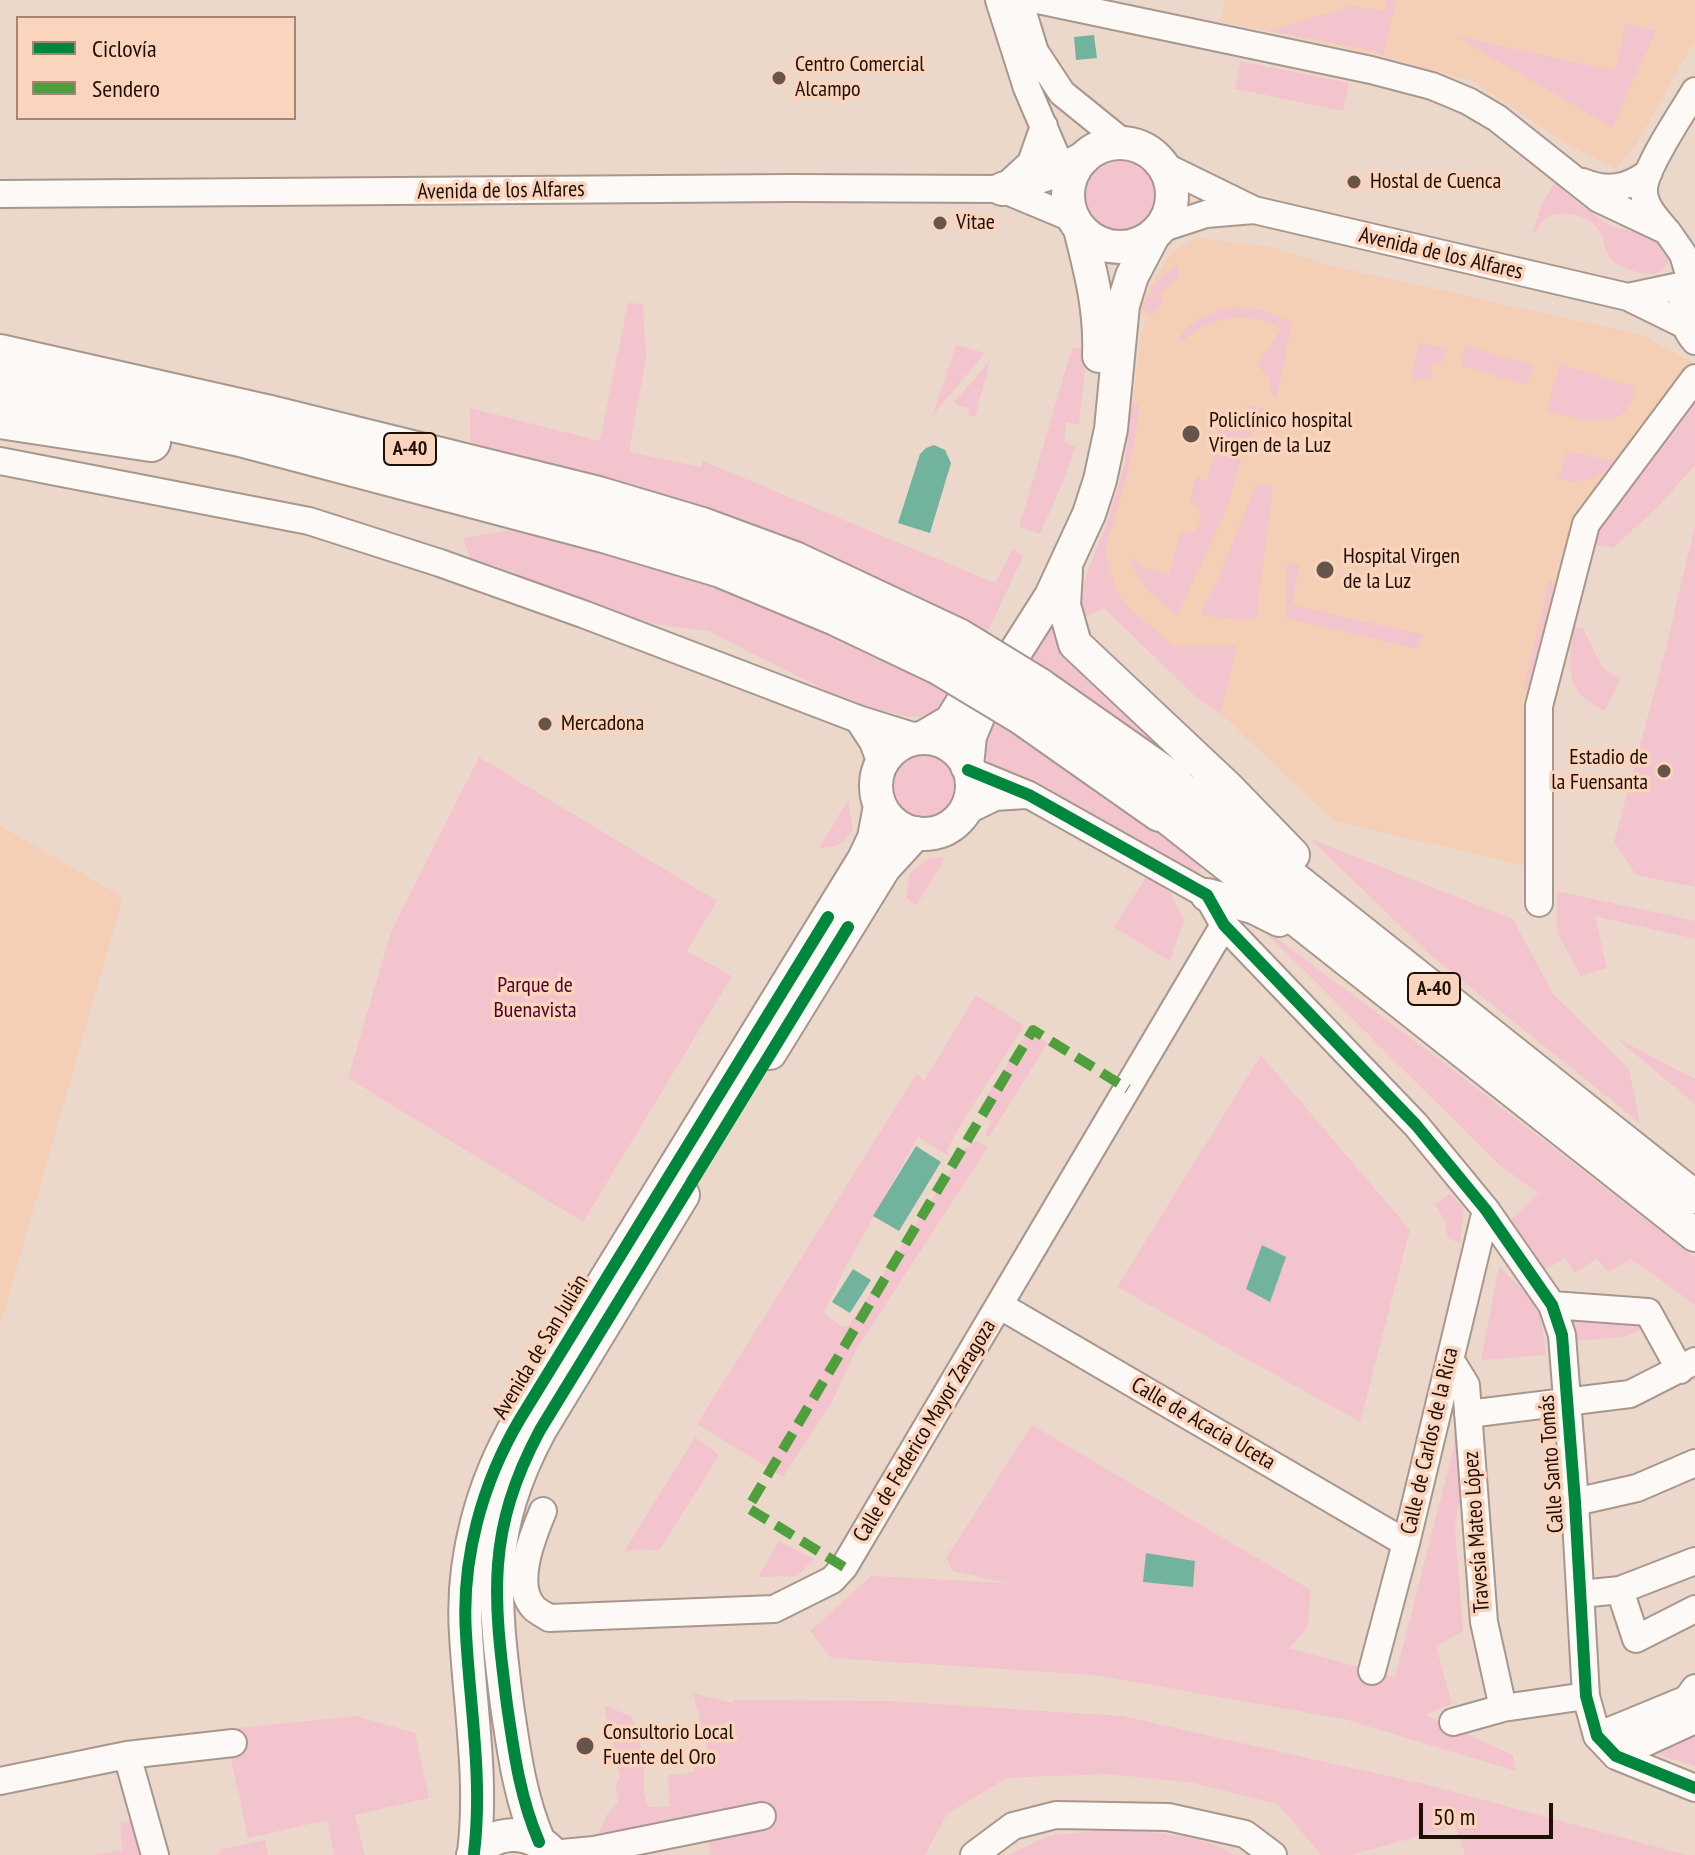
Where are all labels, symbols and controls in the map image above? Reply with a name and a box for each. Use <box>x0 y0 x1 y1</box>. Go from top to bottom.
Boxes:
legend <box>16 16 296 120</box>
text: Ciclovía <box>92 33 157 64</box>
place label: Centro Comercial Alcampo <box>795 52 924 104</box>
marker: Centro Comercial Alcampo <box>770 69 788 87</box>
text: Sendero <box>92 73 160 104</box>
place label: Hostal de Cuenca <box>1370 169 1501 195</box>
marker: Hostal de Cuenca <box>1345 173 1363 191</box>
street label: Avenida de los Alfares <box>417 176 585 206</box>
place label: Vitae <box>956 210 995 236</box>
marker: Vitae <box>931 214 949 232</box>
street label: Avenida de los Alfares <box>1357 222 1525 286</box>
place label: Policlínico hospital Virgen de la Luz <box>1209 408 1352 460</box>
marker: Policlínico hospital Virgen de la Luz <box>1180 423 1202 445</box>
road number: A-40 <box>384 433 436 465</box>
place label: Hospital Virgen de la Luz <box>1343 544 1460 596</box>
marker: Hospital Virgen de la Luz <box>1314 559 1336 581</box>
place label: Mercadona <box>561 711 644 737</box>
marker: Mercadona <box>536 715 554 733</box>
place label: Estadio de la Fuensanta <box>1551 745 1648 796</box>
marker: Estadio de la Fuensanta <box>1655 762 1673 780</box>
park label: Parque de Buenavista <box>493 973 577 1024</box>
road number: A-40 <box>1408 973 1460 1005</box>
street label: Avenida de San Julián <box>488 1270 594 1424</box>
street label: Calle de Federico Mayor Zaragoza <box>848 1315 1002 1547</box>
street label: Calle de Carlos de la Rica <box>1396 1345 1464 1537</box>
street label: Calle de Acacia Uceta <box>1126 1372 1280 1476</box>
street label: Calle Santo Tomás <box>1534 1394 1570 1534</box>
street label: Travesía Mateo López <box>1458 1450 1496 1614</box>
place label: Consultorio Local Fuente del Oro <box>603 1720 734 1772</box>
marker: Consultorio Local Fuente del Oro <box>574 1735 596 1757</box>
scale bar <box>1423 1787 1557 1837</box>
text: 50 m <box>1433 1801 1475 1832</box>

